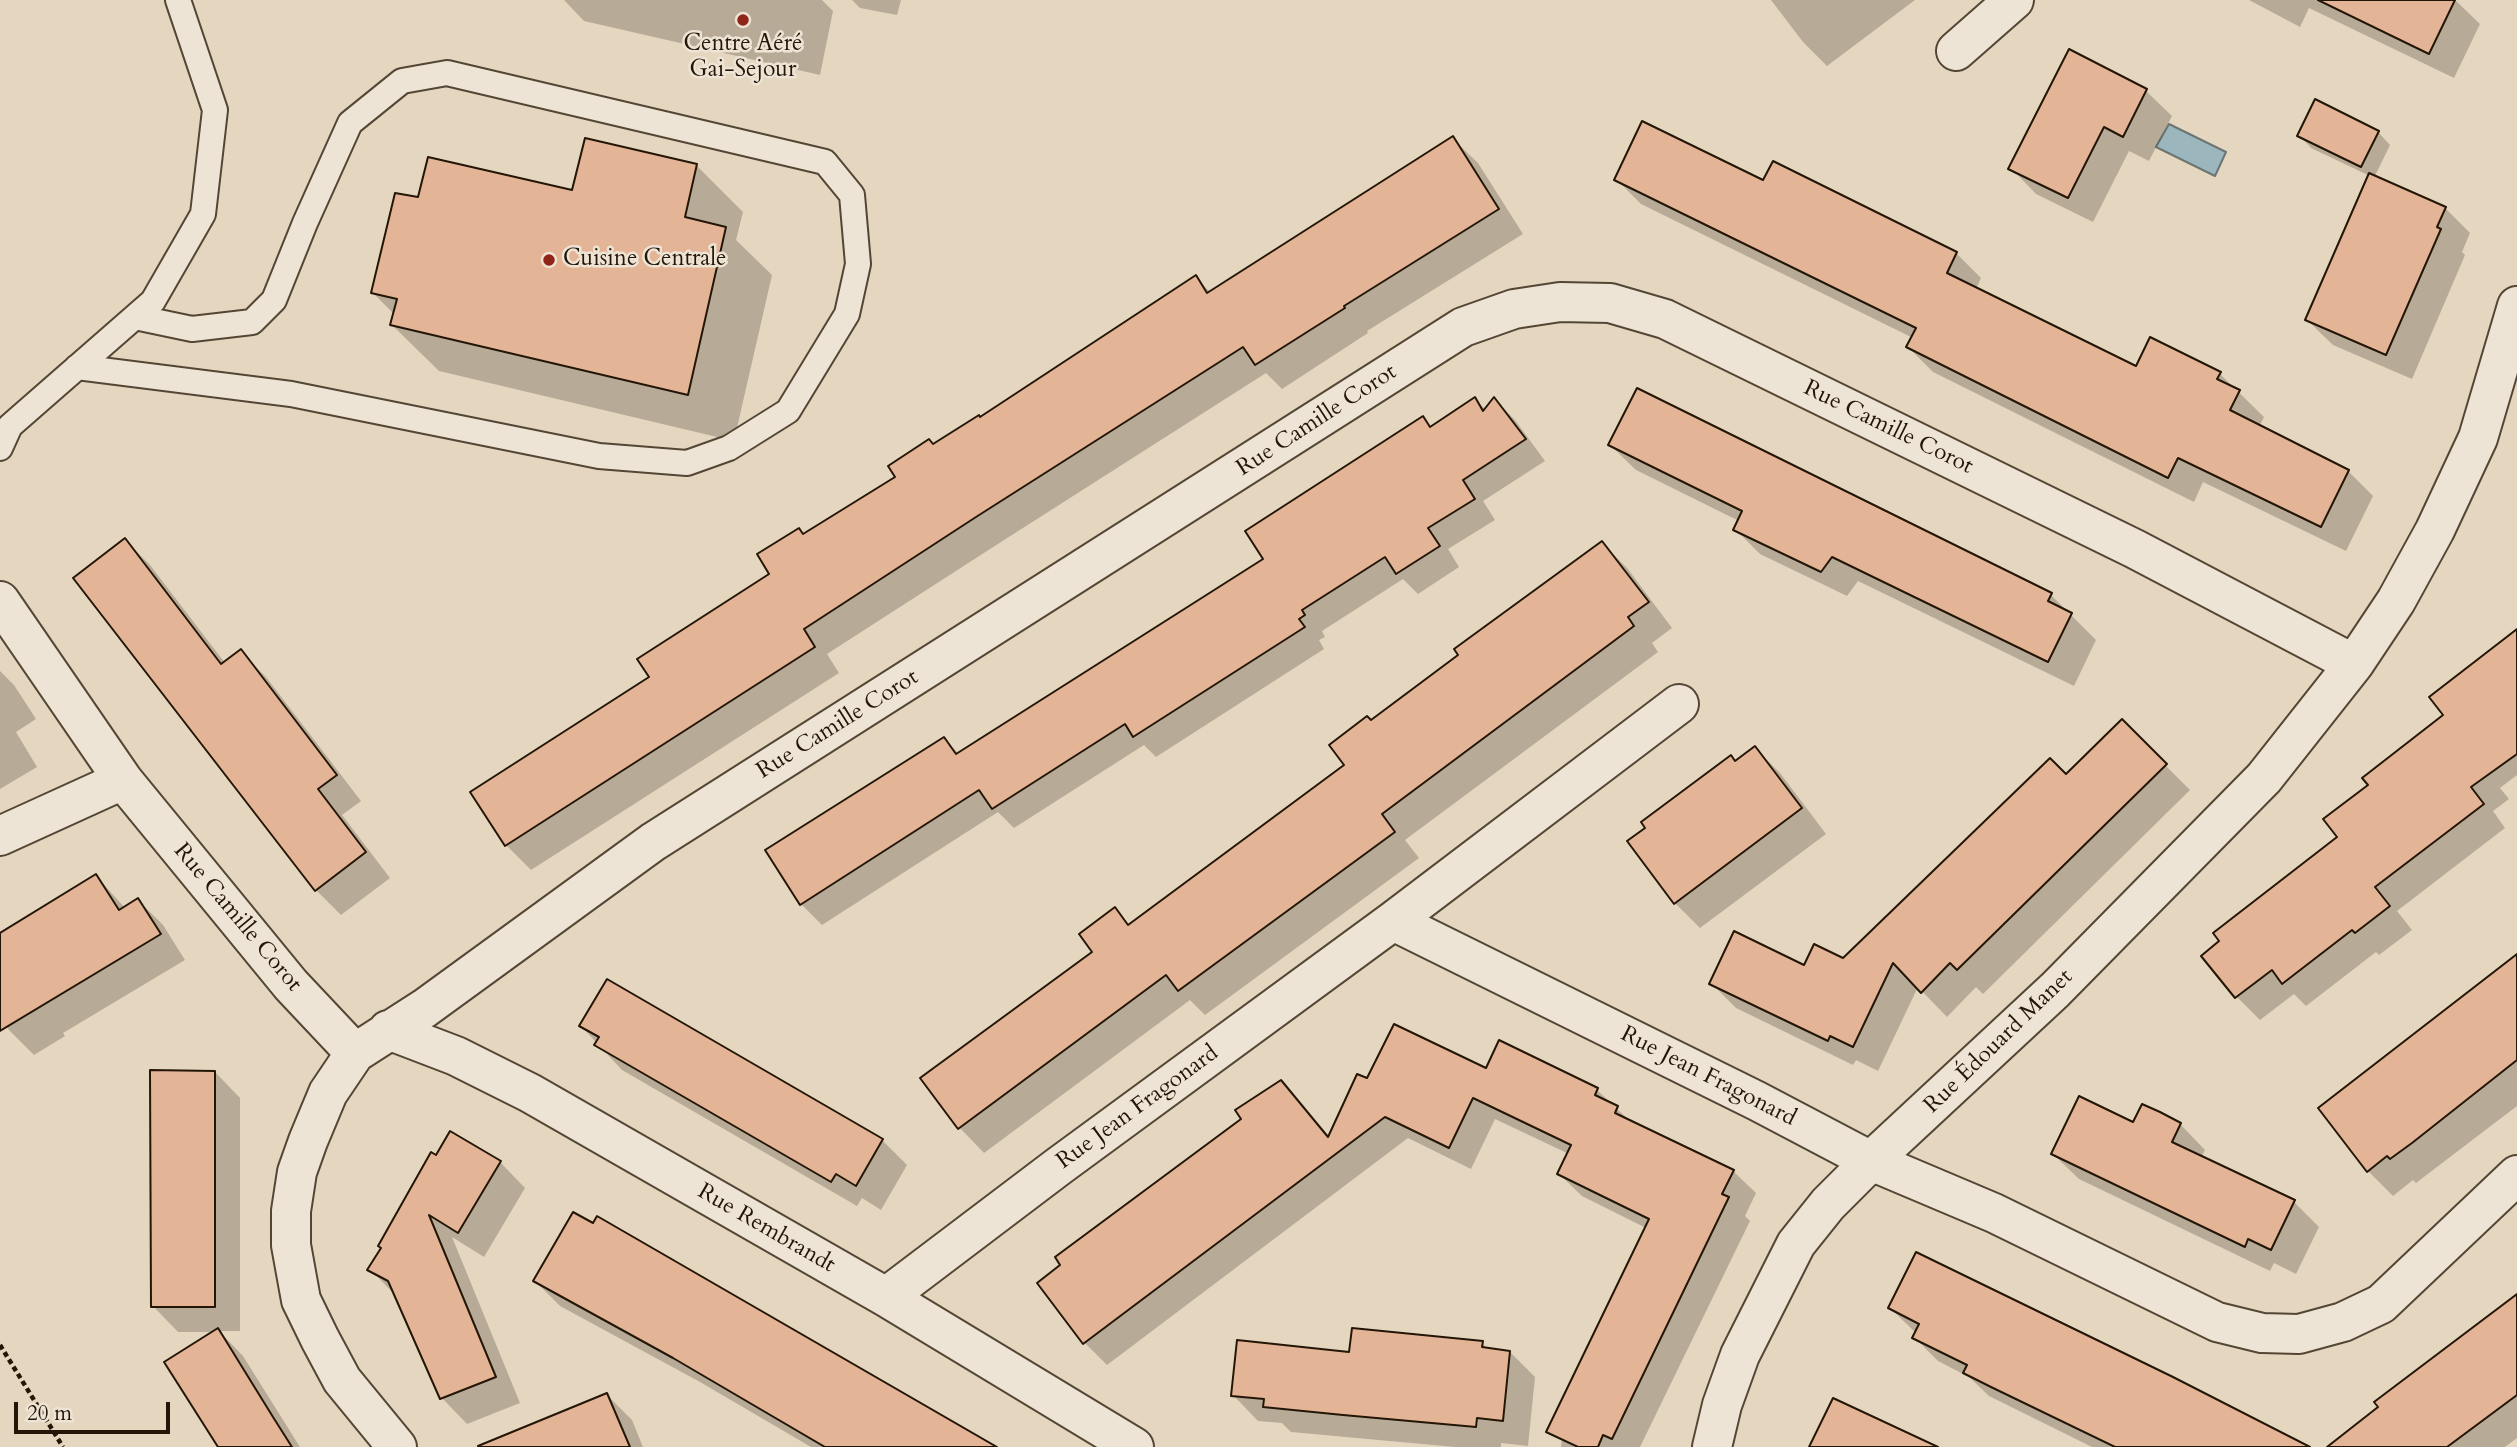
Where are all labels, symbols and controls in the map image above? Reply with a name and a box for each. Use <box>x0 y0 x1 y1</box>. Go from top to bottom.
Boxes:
marker: Centre Aéré Gai-Sejour <box>735 12 751 28</box>
place label: Centre Aéré Gai-Sejour <box>683 31 803 85</box>
place label: Cuisine Centrale <box>563 246 727 274</box>
marker: Cuisine Centrale <box>541 252 557 268</box>
street label: Rue Camille Corot <box>1232 359 1402 483</box>
street label: Rue Camille Corot <box>1799 375 1977 481</box>
street label: Rue Camille Corot <box>752 664 924 786</box>
street label: Rue Camille Corot <box>167 838 307 998</box>
street label: Rue Édouard Manet <box>1919 964 2079 1120</box>
street label: Rue Jean Fragonard <box>1616 1021 1800 1133</box>
street label: Rue Jean Fragonard <box>1052 1040 1224 1176</box>
street label: Rue Rembrandt <box>692 1178 840 1280</box>
scale bar <box>18 1388 173 1432</box>
text: 20 m <box>27 1399 72 1428</box>

